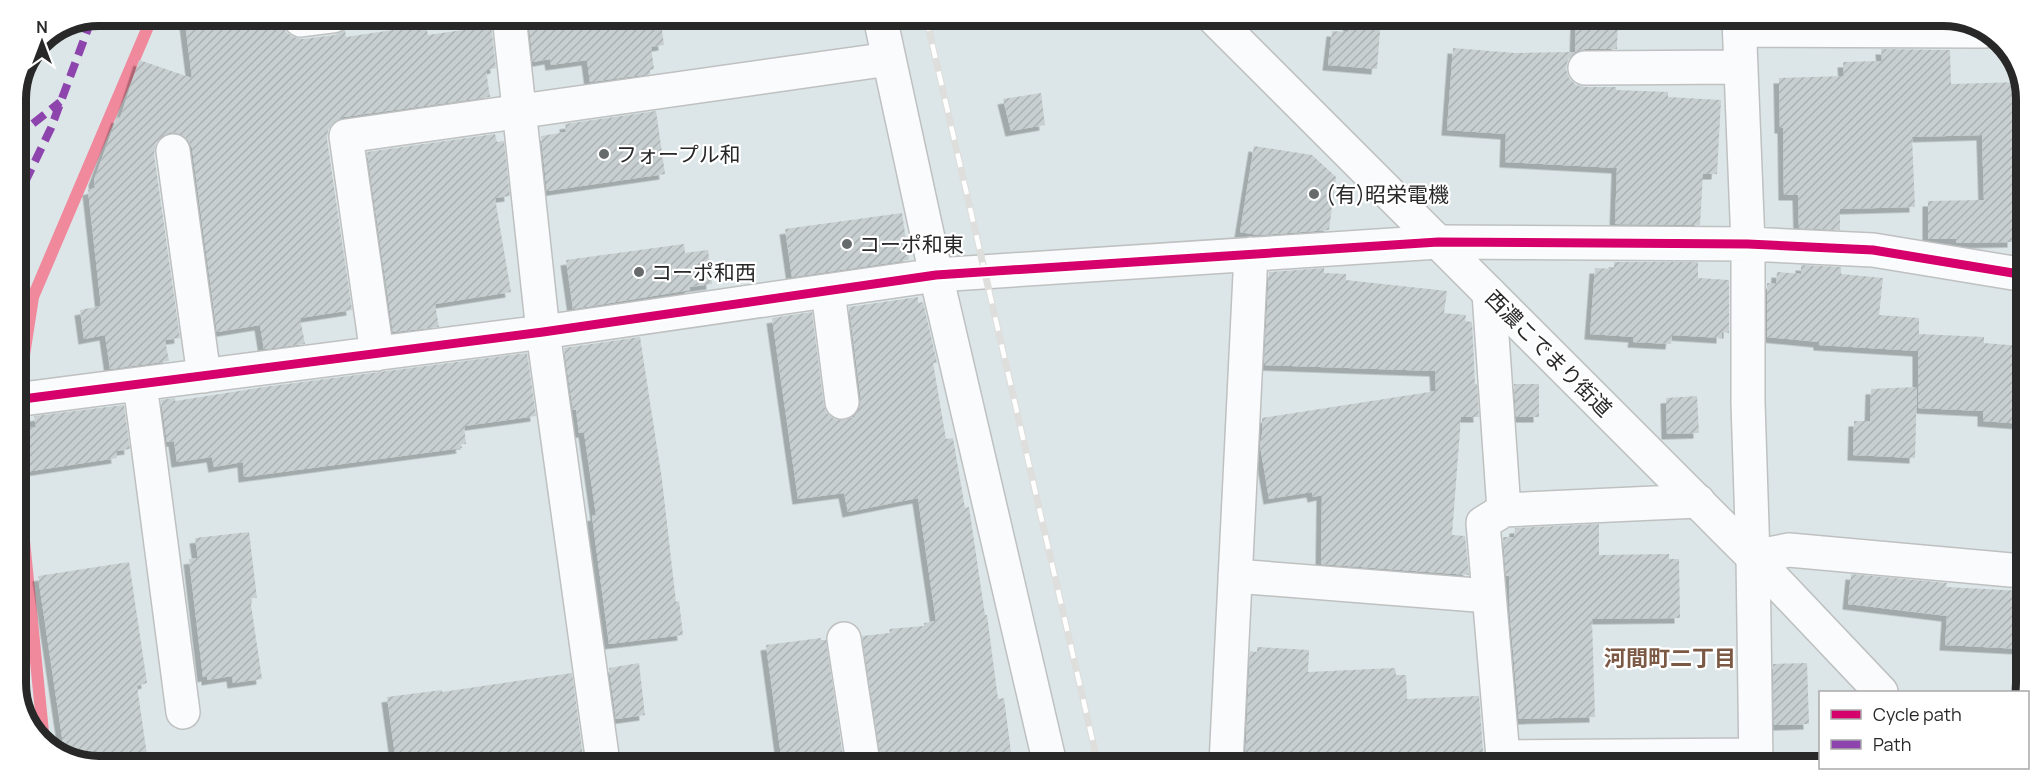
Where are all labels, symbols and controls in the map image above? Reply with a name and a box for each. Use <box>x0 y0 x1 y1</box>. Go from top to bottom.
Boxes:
north arrow <box>12 12 72 72</box>
text: N <box>36 16 48 38</box>
place label: フォープル和 <box>616 140 741 168</box>
marker: フォープル和 <box>597 147 611 161</box>
place label: (有)昭栄電機 <box>1326 180 1449 208</box>
marker: (有)昭栄電機 <box>1307 187 1321 201</box>
place label: コーポ和東 <box>859 230 964 258</box>
marker: コーポ和東 <box>840 237 854 251</box>
place label: コーポ和西 <box>651 258 756 286</box>
marker: コーポ和西 <box>632 265 646 279</box>
street label: 西濃こでまり街道 <box>1480 284 1618 422</box>
district label: 河間町二丁目 <box>1604 643 1736 673</box>
legend <box>1819 691 2029 769</box>
text: Cycle path <box>1873 702 1962 726</box>
text: Path <box>1873 732 1911 756</box>

